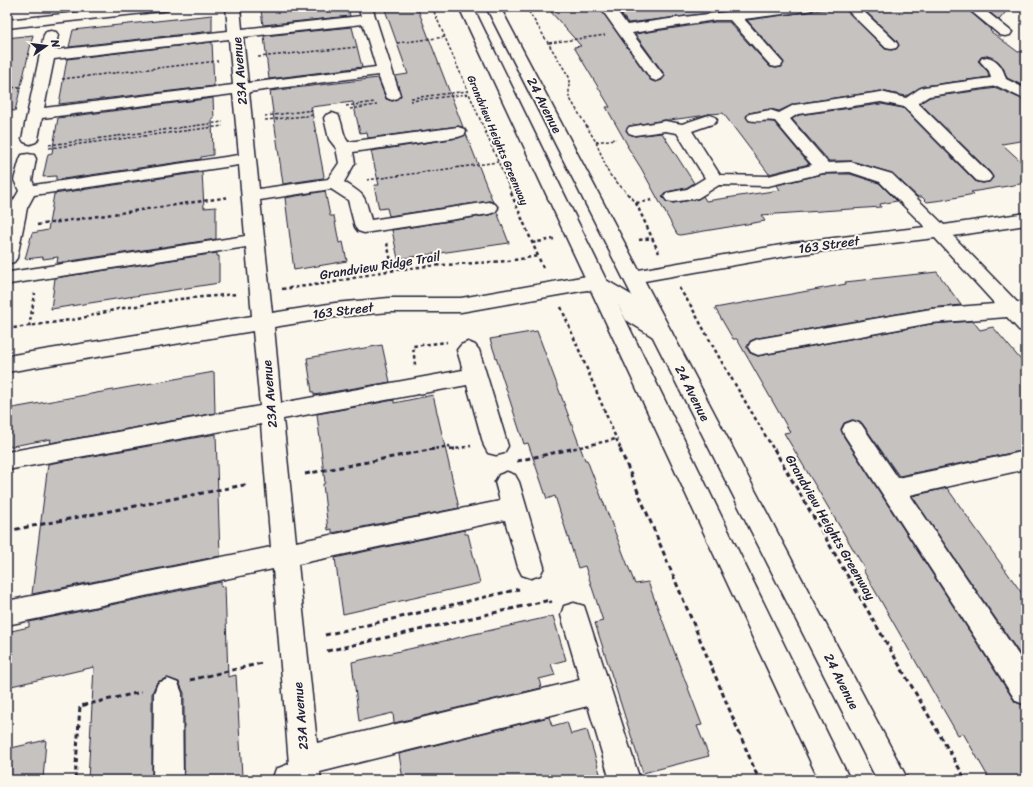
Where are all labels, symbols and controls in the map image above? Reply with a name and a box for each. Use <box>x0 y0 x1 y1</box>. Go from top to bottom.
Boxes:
north arrow <box>26 26 66 66</box>
street label: 23A Avenue <box>225 36 254 106</box>
text: N <box>45 37 65 50</box>
street label: Grandview Heights Greenway <box>461 72 534 209</box>
street label: 24 Avenue <box>521 73 569 137</box>
street label: 163 Street <box>797 229 862 260</box>
street label: Grandview Ridge Trail <box>318 245 442 286</box>
street label: 163 Street <box>311 295 376 326</box>
street label: 23A Avenue <box>255 359 284 429</box>
street label: 24 Avenue <box>669 361 717 425</box>
street label: Grandview Heights Greenway <box>779 450 882 605</box>
street label: 24 Avenue <box>818 649 866 713</box>
street label: 23A Avenue <box>286 681 315 751</box>

